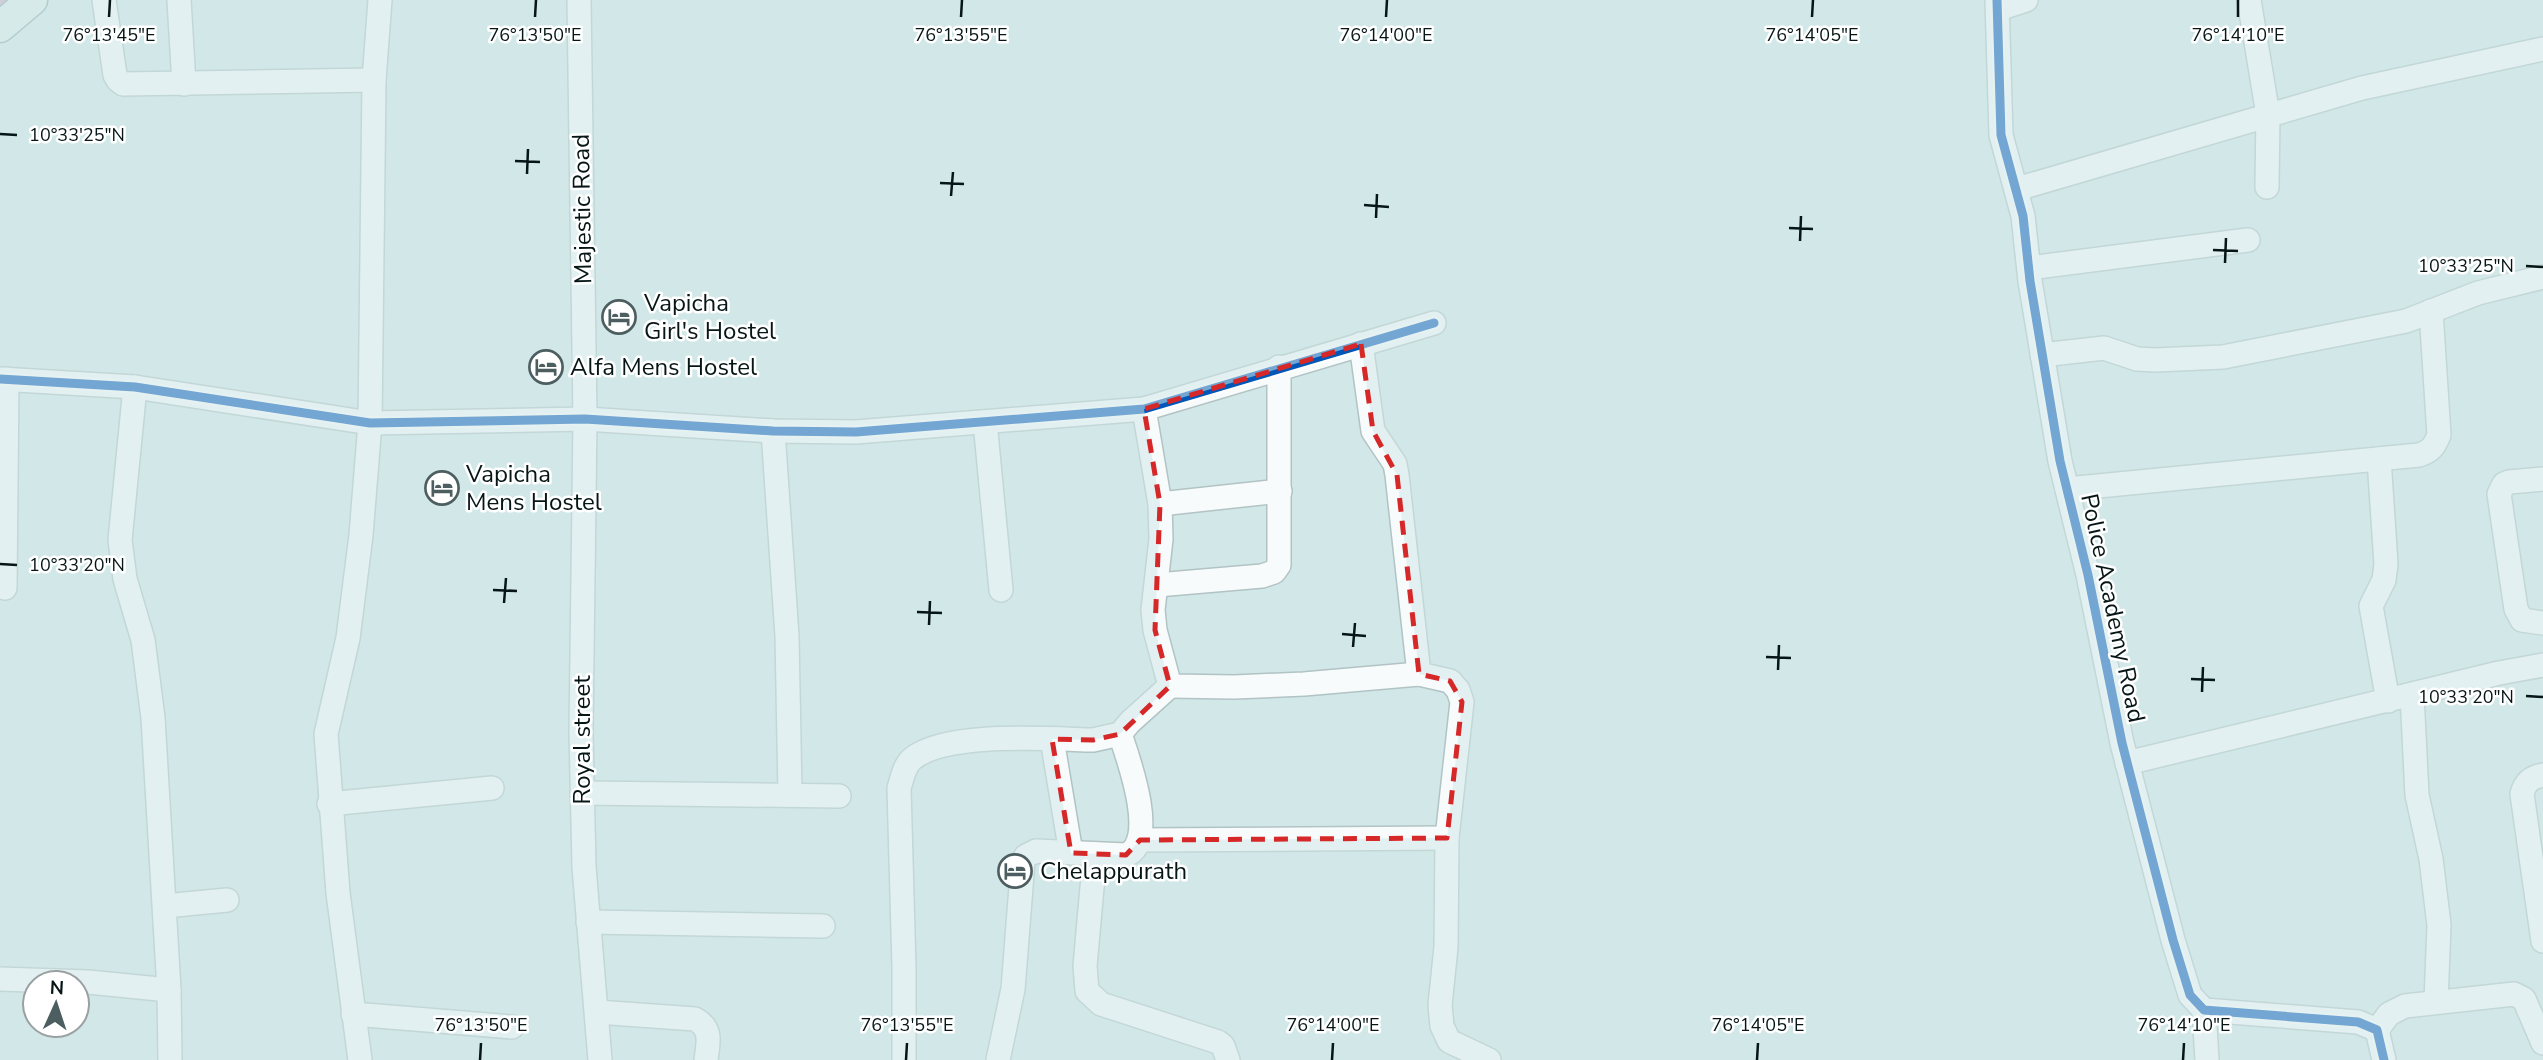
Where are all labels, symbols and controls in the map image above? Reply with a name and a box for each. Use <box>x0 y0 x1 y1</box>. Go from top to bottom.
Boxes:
text: 76°13'45"E <box>63 23 156 47</box>
text: 76°13'50"E <box>489 23 582 47</box>
text: 76°13'55"E <box>915 23 1008 47</box>
text: 76°14'00"E <box>1340 23 1433 47</box>
text: 76°14'05"E <box>1766 23 1859 47</box>
text: 76°14'10"E <box>2192 23 2285 47</box>
text: 10°33'25"N <box>29 123 125 147</box>
street label: Majestic Road <box>565 134 599 284</box>
text: 10°33'25"N <box>2418 254 2514 278</box>
place label: Vapicha Girl's Hostel <box>643 287 776 347</box>
hotel icon: Vapicha Girl's Hostel <box>600 298 638 336</box>
hotel icon: Alfa Mens Hostel <box>527 348 565 386</box>
place label: Alfa Mens Hostel <box>570 351 757 383</box>
place label: Vapicha Mens Hostel <box>465 458 602 518</box>
hotel icon: Vapicha Mens Hostel <box>423 469 461 507</box>
street label: Police Academy Road <box>2073 491 2153 725</box>
text: 10°33'20"N <box>29 553 125 577</box>
street label: Royal street <box>566 675 598 805</box>
text: 10°33'20"N <box>2418 685 2514 709</box>
hotel icon: Chelappurath <box>996 852 1034 890</box>
place label: Chelappurath <box>1040 855 1187 887</box>
north arrow <box>21 969 91 1039</box>
text: N <box>49 975 65 1001</box>
text: 76°13'50"E <box>435 1013 528 1037</box>
text: 76°13'55"E <box>861 1013 954 1037</box>
text: 76°14'00"E <box>1287 1013 1380 1037</box>
text: 76°14'05"E <box>1712 1013 1805 1037</box>
text: 76°14'10"E <box>2138 1013 2231 1037</box>

